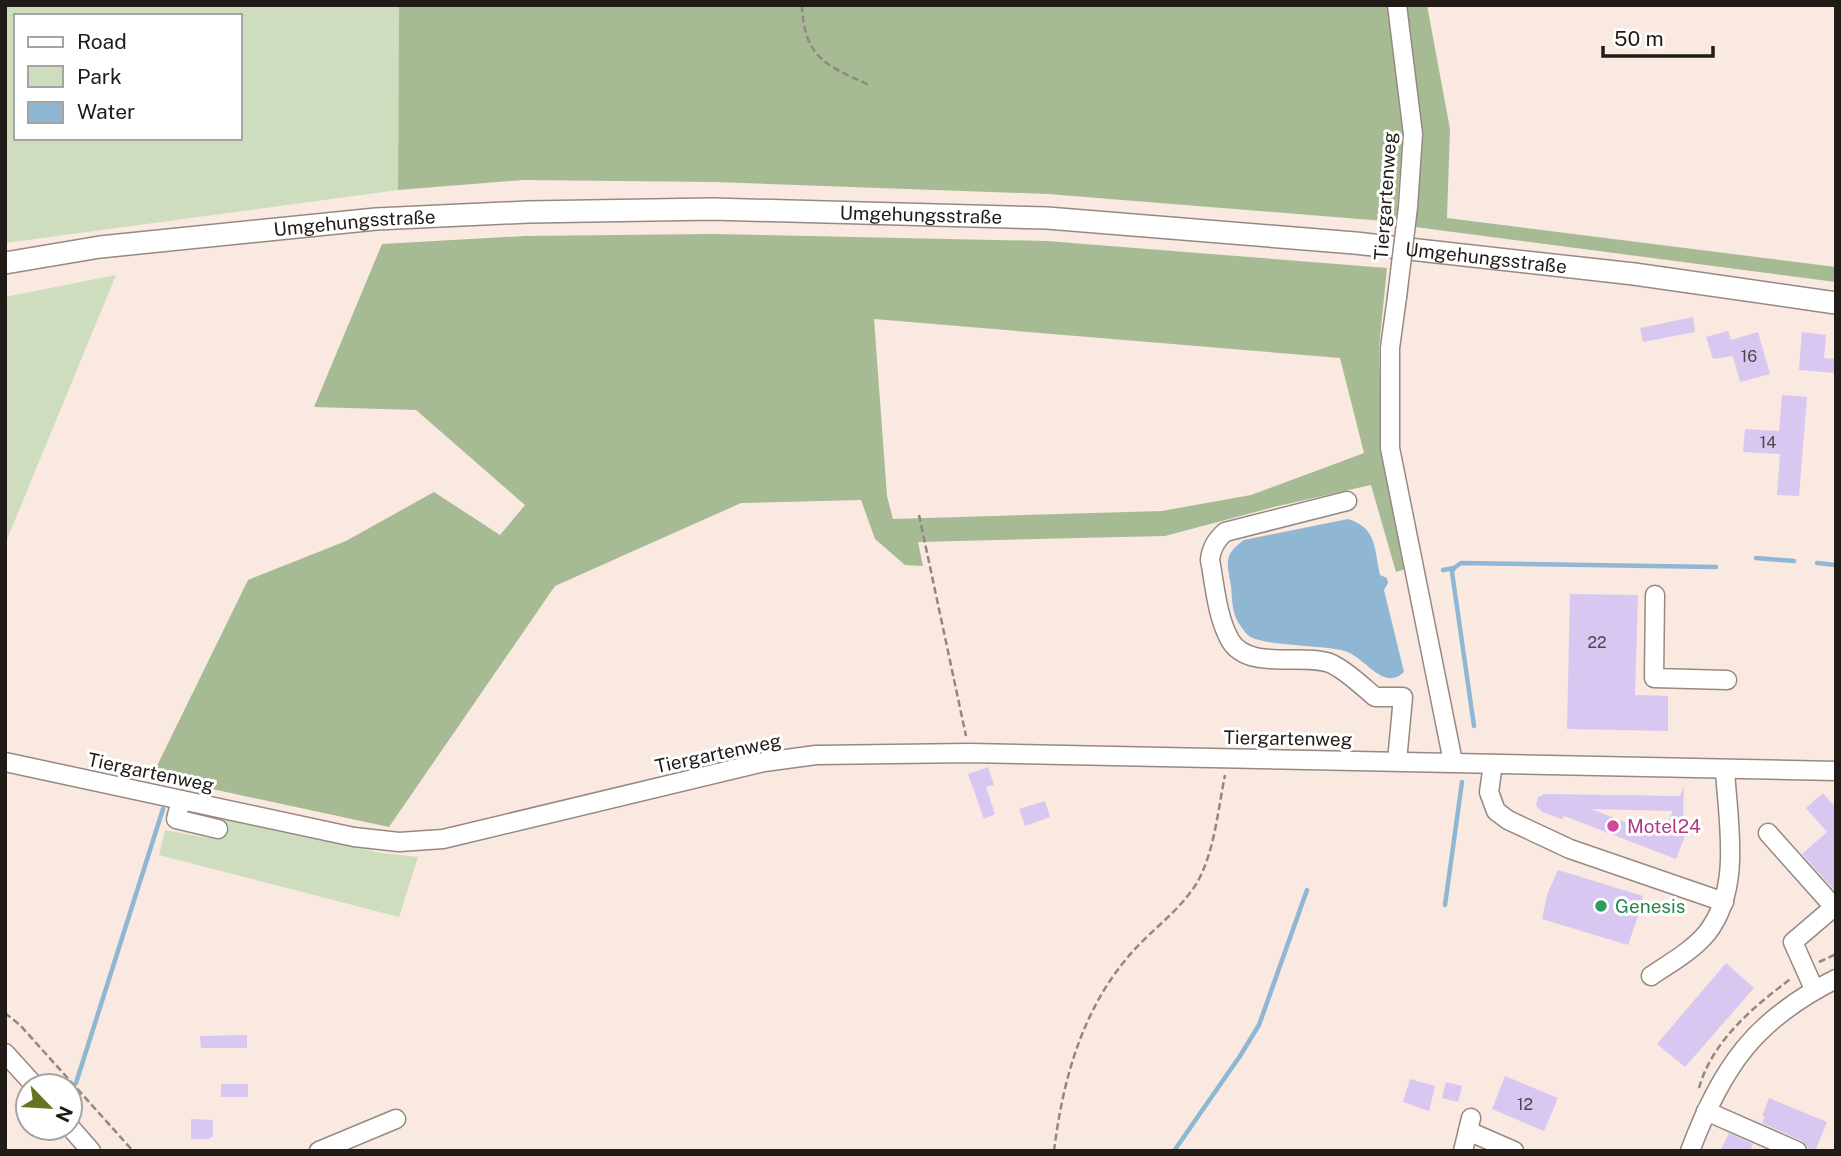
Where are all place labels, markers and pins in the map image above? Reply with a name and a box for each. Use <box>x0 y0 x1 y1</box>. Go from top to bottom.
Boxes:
place label: Motel24 <box>1627 815 1701 837</box>
marker: Motel24 <box>1605 818 1621 834</box>
place label: Genesis <box>1615 895 1685 917</box>
marker: Genesis <box>1593 898 1609 914</box>

